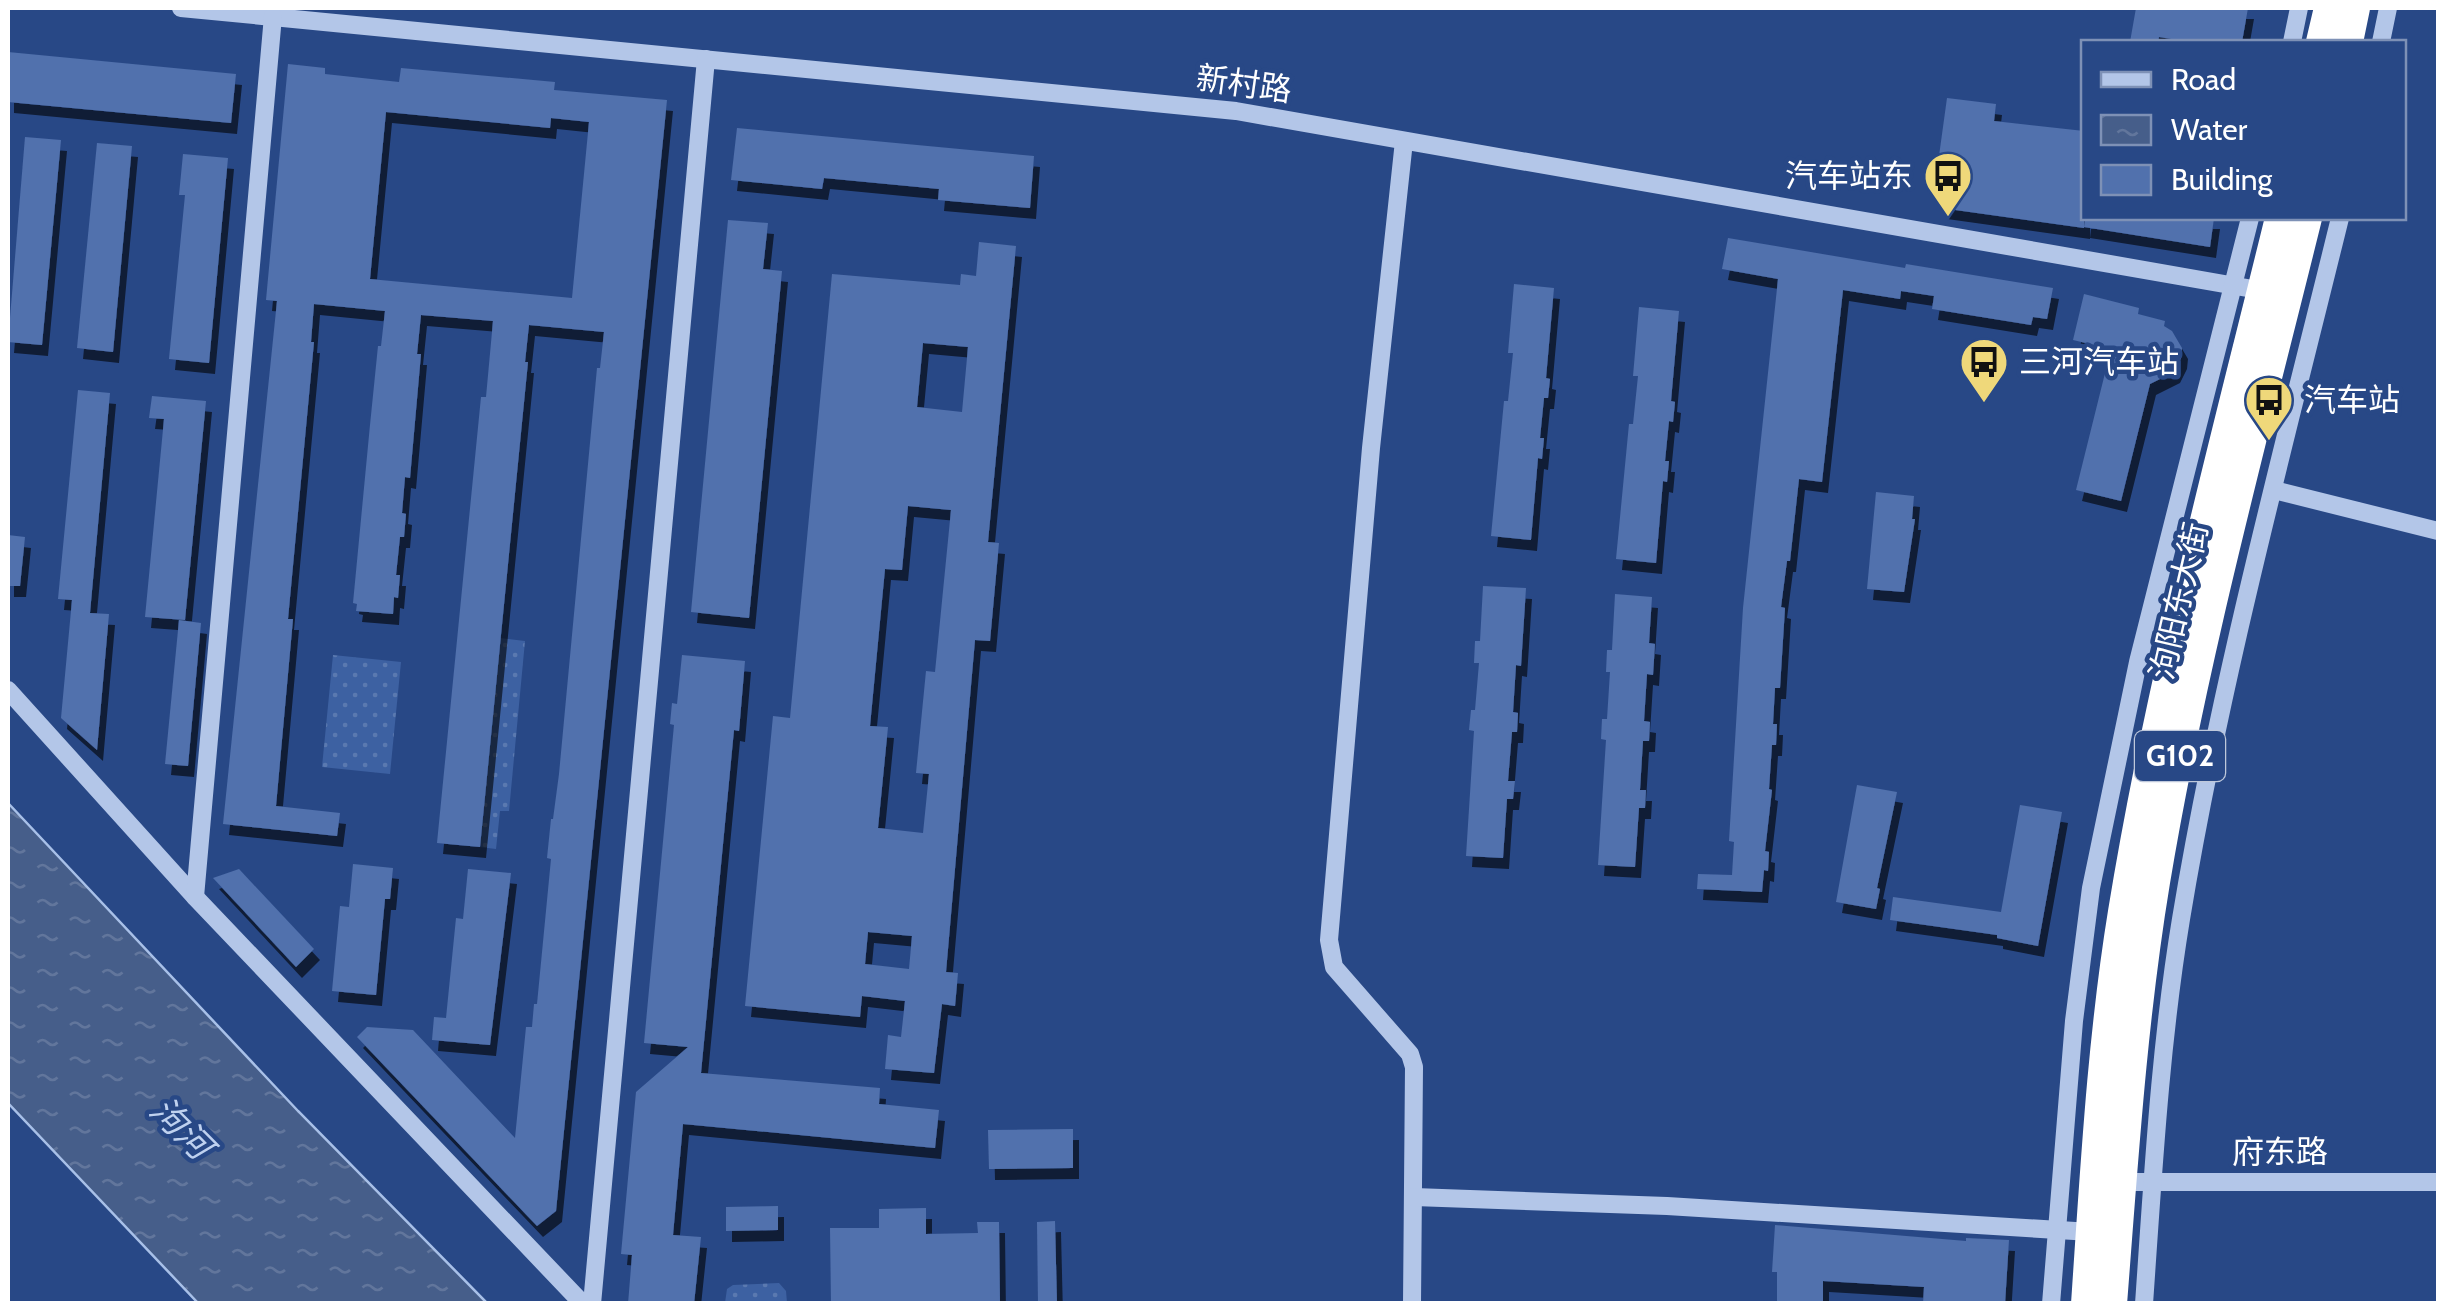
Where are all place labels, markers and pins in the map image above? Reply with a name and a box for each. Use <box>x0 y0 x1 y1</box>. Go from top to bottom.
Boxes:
bus stop icon: 汽车站东 <box>1922 150 1974 218</box>
place label: 汽车站东 <box>1785 156 1913 195</box>
bus stop icon: 三河汽车站 <box>1958 336 2010 404</box>
place label: 三河汽车站 <box>2019 342 2179 381</box>
bus stop icon: 汽车站 <box>2243 374 2295 442</box>
place label: 汽车站 <box>2304 380 2400 419</box>

